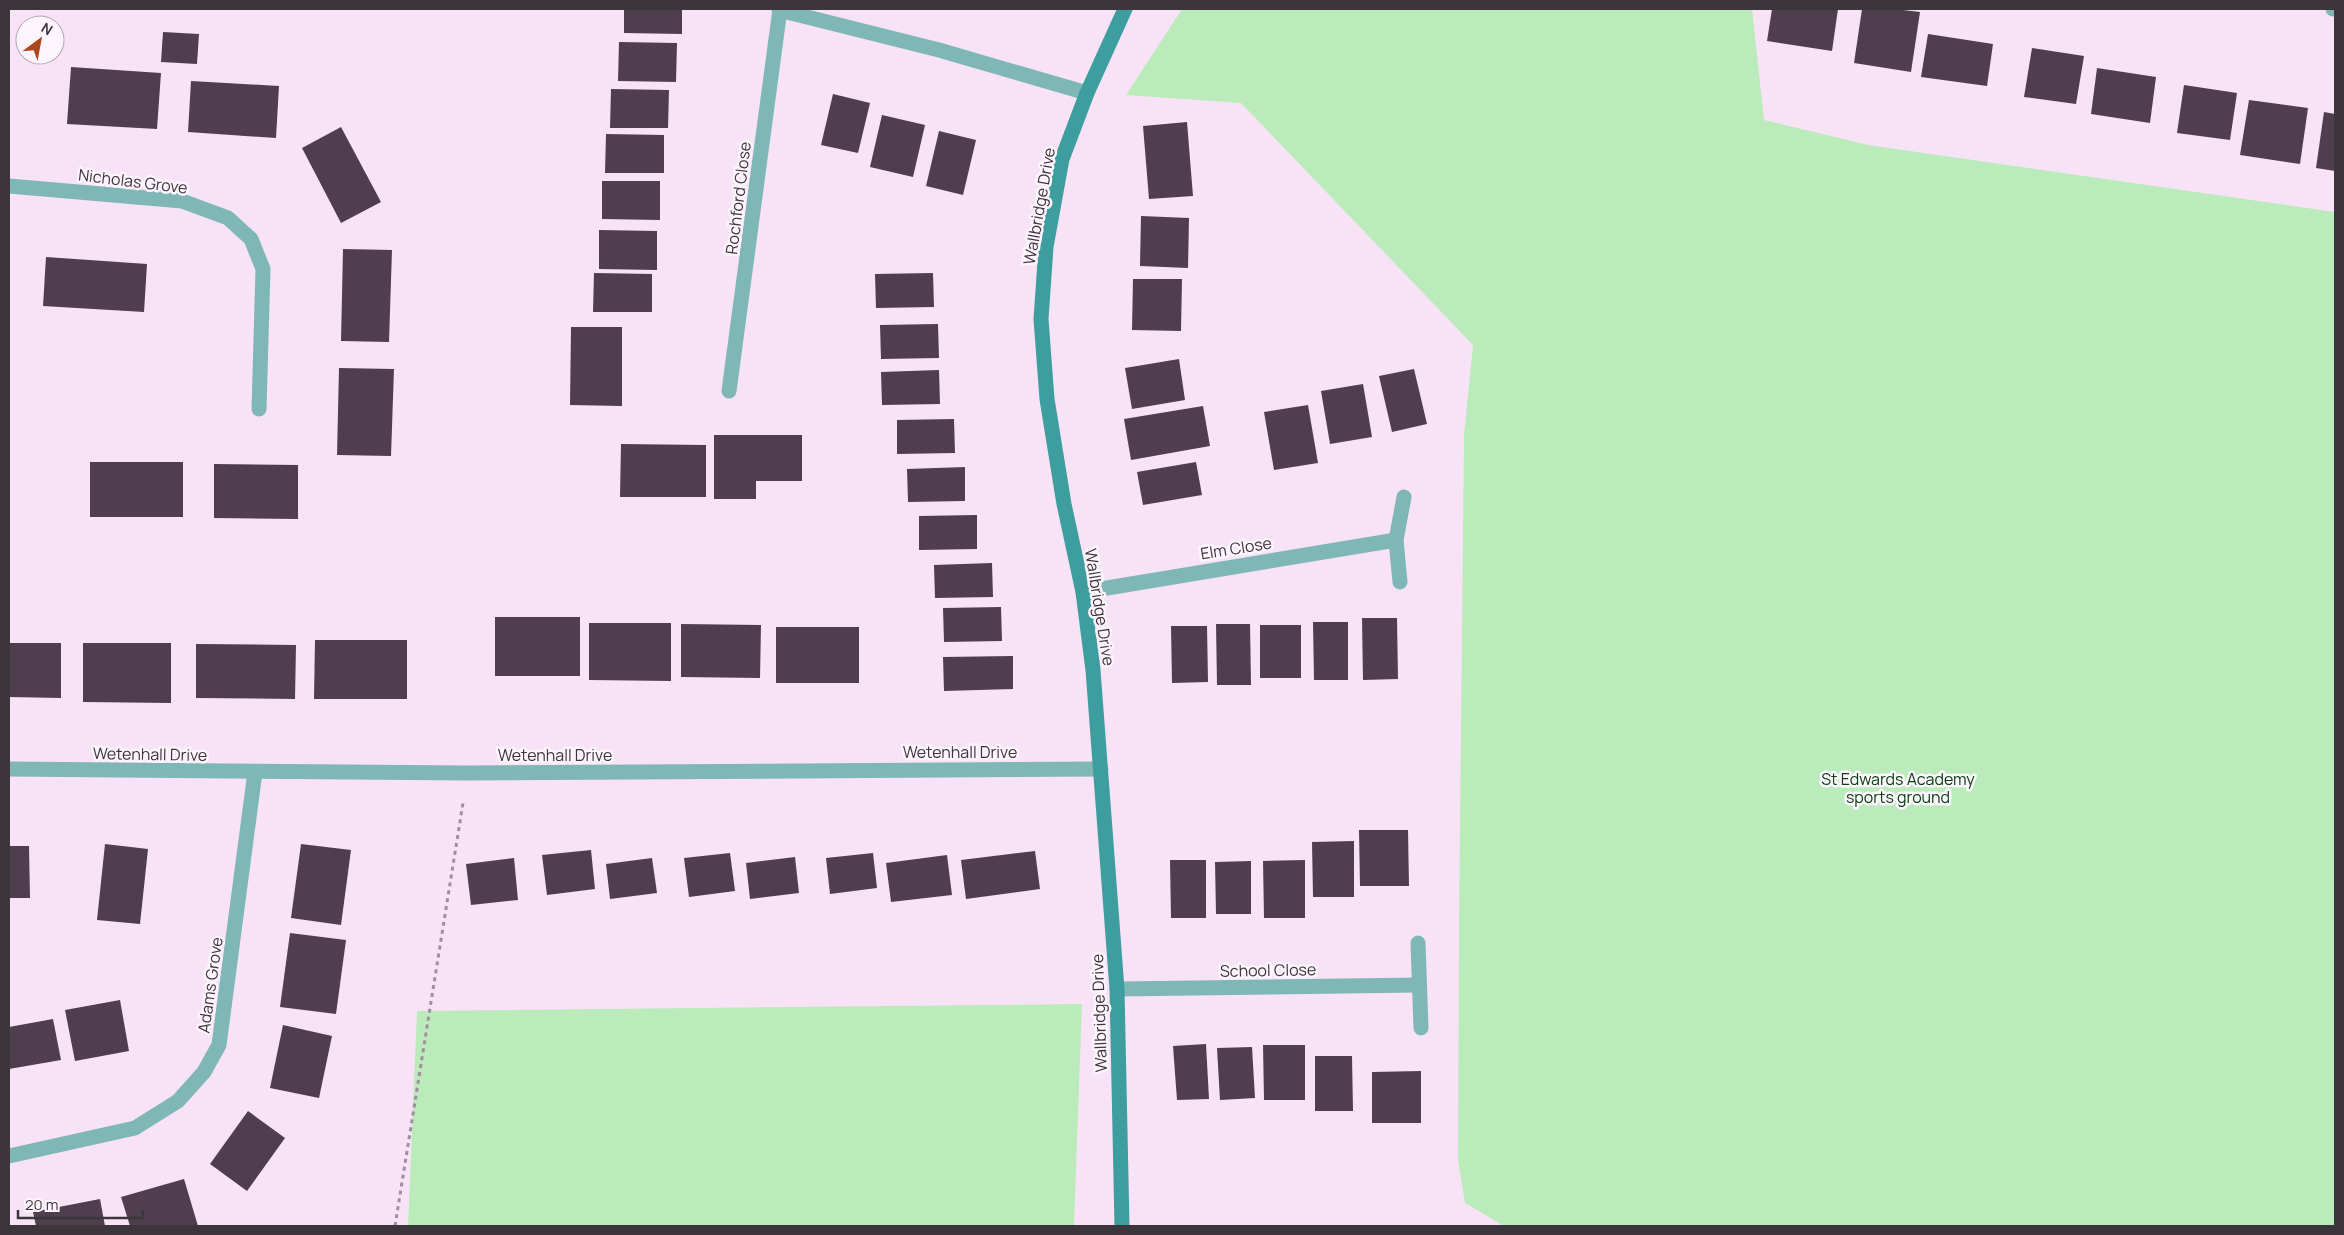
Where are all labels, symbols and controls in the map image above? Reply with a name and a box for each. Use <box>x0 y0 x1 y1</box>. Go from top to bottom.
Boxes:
north arrow <box>15 15 65 65</box>
text: N <box>38 18 56 39</box>
street label: Rochford Close <box>720 140 756 256</box>
street label: Wallbridge Drive <box>1018 146 1060 266</box>
street label: Nicholas Grove <box>77 163 189 199</box>
street label: Elm Close <box>1199 532 1273 564</box>
street label: Wallbridge Drive <box>1080 547 1120 667</box>
street label: Wetenhall Drive <box>903 741 1017 763</box>
street label: Wetenhall Drive <box>93 742 207 766</box>
street label: Wetenhall Drive <box>498 744 612 766</box>
park label: St Edwards Academy sports ground <box>1821 768 1975 808</box>
street label: Adams Grove <box>192 936 228 1034</box>
street label: Wallbridge Drive <box>1086 953 1112 1073</box>
street label: School Close <box>1220 958 1316 982</box>
scale bar <box>18 1188 142 1220</box>
text: 20 m <box>25 1194 58 1215</box>

